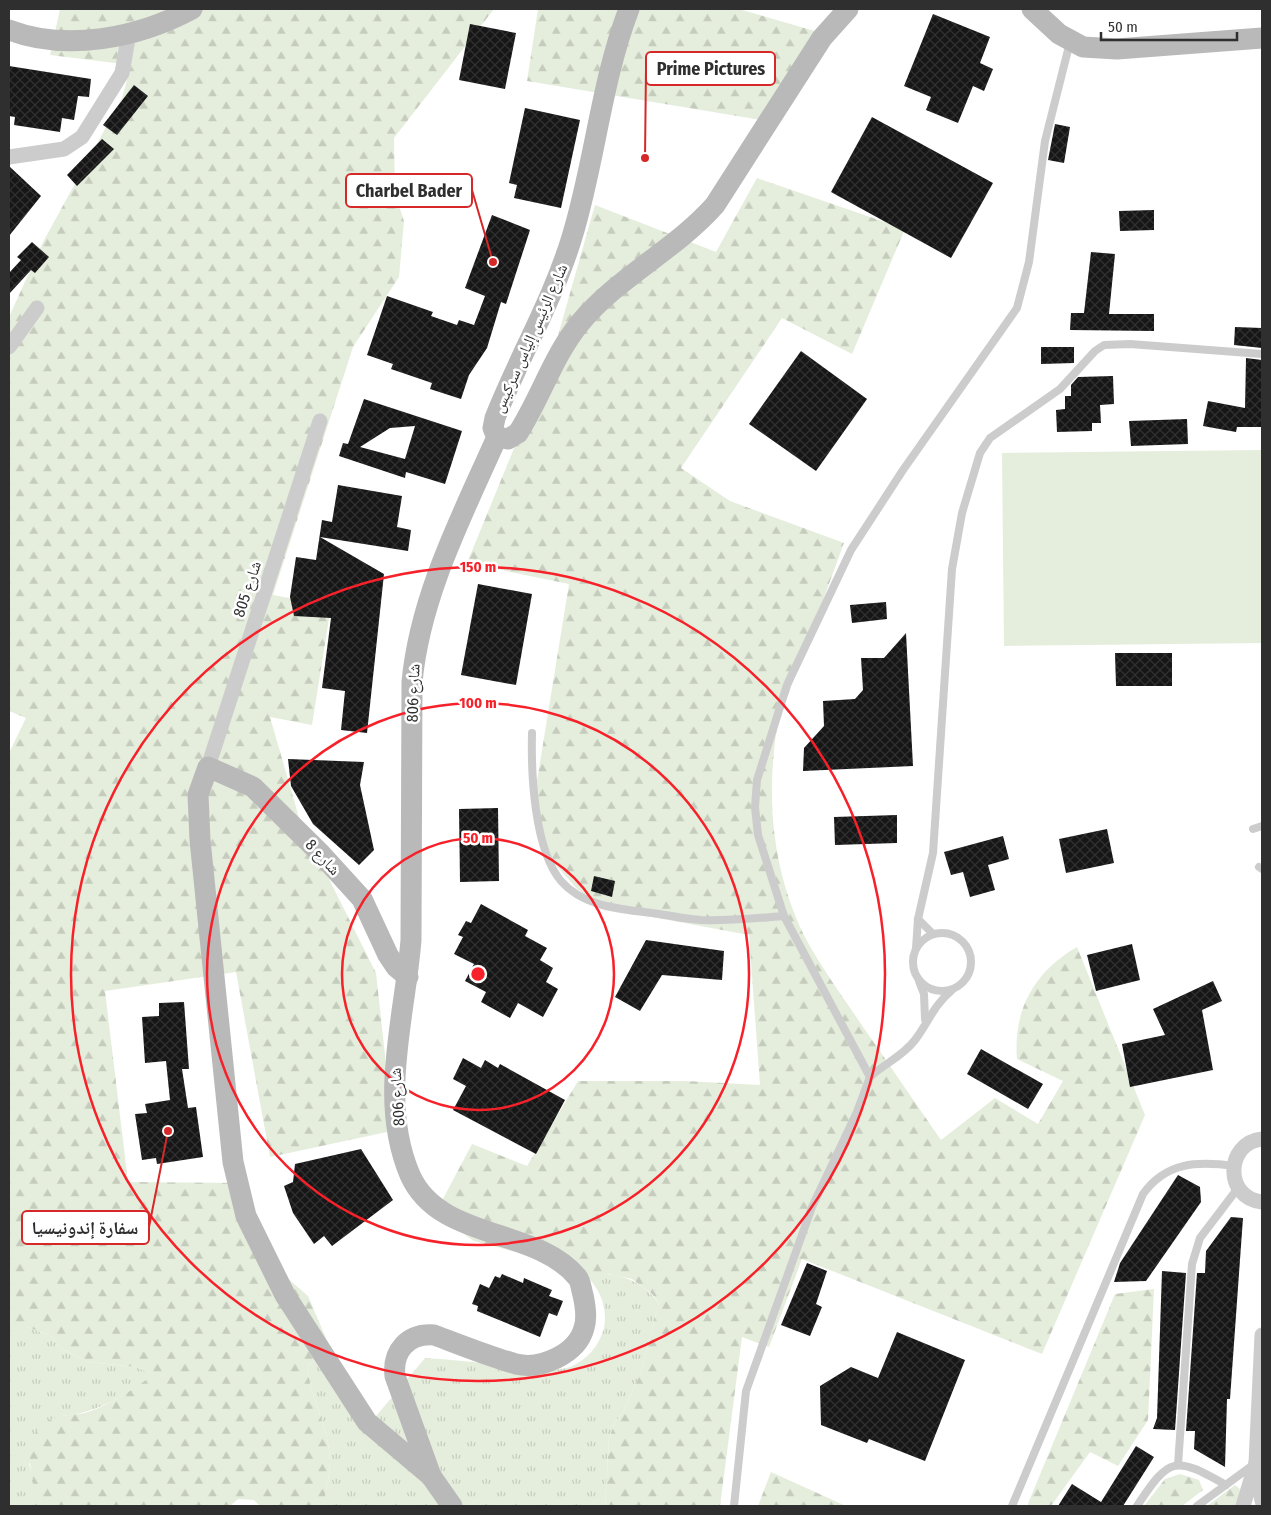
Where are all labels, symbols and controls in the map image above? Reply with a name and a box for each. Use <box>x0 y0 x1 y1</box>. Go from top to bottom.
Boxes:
scale bar <box>1101 10 1237 42</box>
text: 50 m <box>1108 18 1138 36</box>
callout: Prime Pictures <box>646 52 775 85</box>
text: Prime Pictures <box>657 58 765 80</box>
callout: Charbel Bader <box>346 174 472 207</box>
text: Charbel Bader <box>356 180 463 202</box>
street label: شارع الرئيس إلياس سركيس <box>489 261 572 416</box>
text: 150 m <box>460 558 496 576</box>
street label: شارع 805 <box>229 559 266 620</box>
street label: شارع 806 <box>402 663 425 723</box>
text: 100 m <box>459 694 497 712</box>
text: 50 m <box>463 829 493 847</box>
street label: شارع 8 <box>301 835 344 880</box>
centre of rings <box>469 965 487 983</box>
street label: شارع 806 <box>385 1067 410 1127</box>
callout: سفارة إندونيسيا <box>22 1211 149 1244</box>
text: سفارة إندونيسيا <box>32 1217 138 1239</box>

